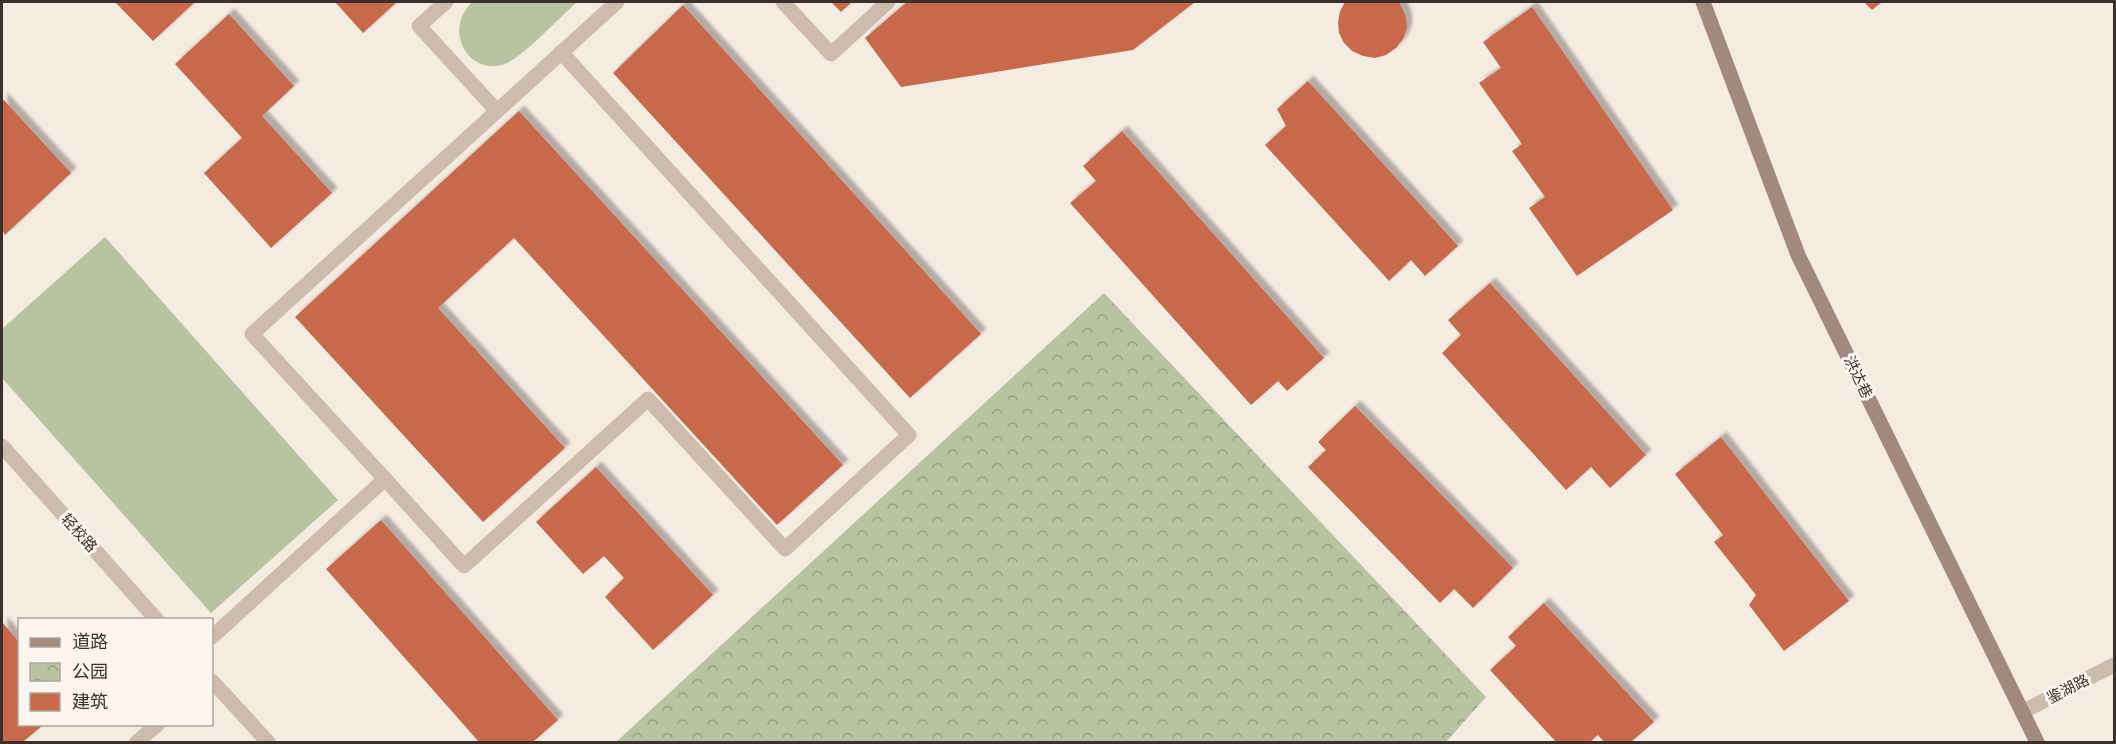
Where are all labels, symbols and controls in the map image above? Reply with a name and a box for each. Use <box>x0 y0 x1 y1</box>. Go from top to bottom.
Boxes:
street label: 洪达巷 <box>1839 352 1878 402</box>
street label: 轻校路 <box>57 509 102 556</box>
legend <box>18 618 213 726</box>
text: 道路 <box>72 629 108 653</box>
text: 公园 <box>72 659 108 683</box>
street label: 鉴湖路 <box>2043 669 2093 708</box>
text: 建筑 <box>72 689 108 713</box>

